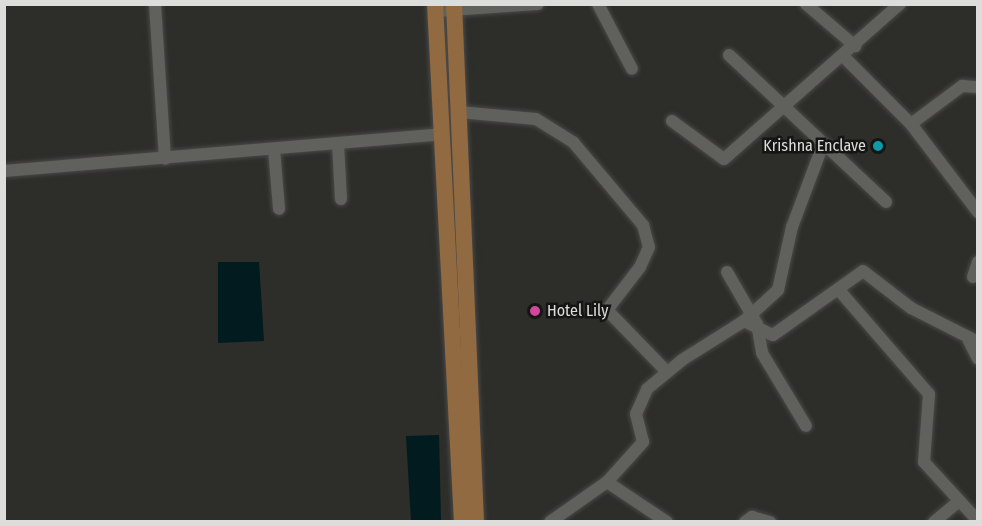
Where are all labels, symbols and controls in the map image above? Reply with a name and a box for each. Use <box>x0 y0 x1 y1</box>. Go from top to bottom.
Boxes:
place label: Krishna Enclave <box>763 136 866 156</box>
marker: Krishna Enclave <box>871 139 885 153</box>
place label: Hotel Lily <box>547 301 608 321</box>
marker: Hotel Lily <box>528 304 542 318</box>

